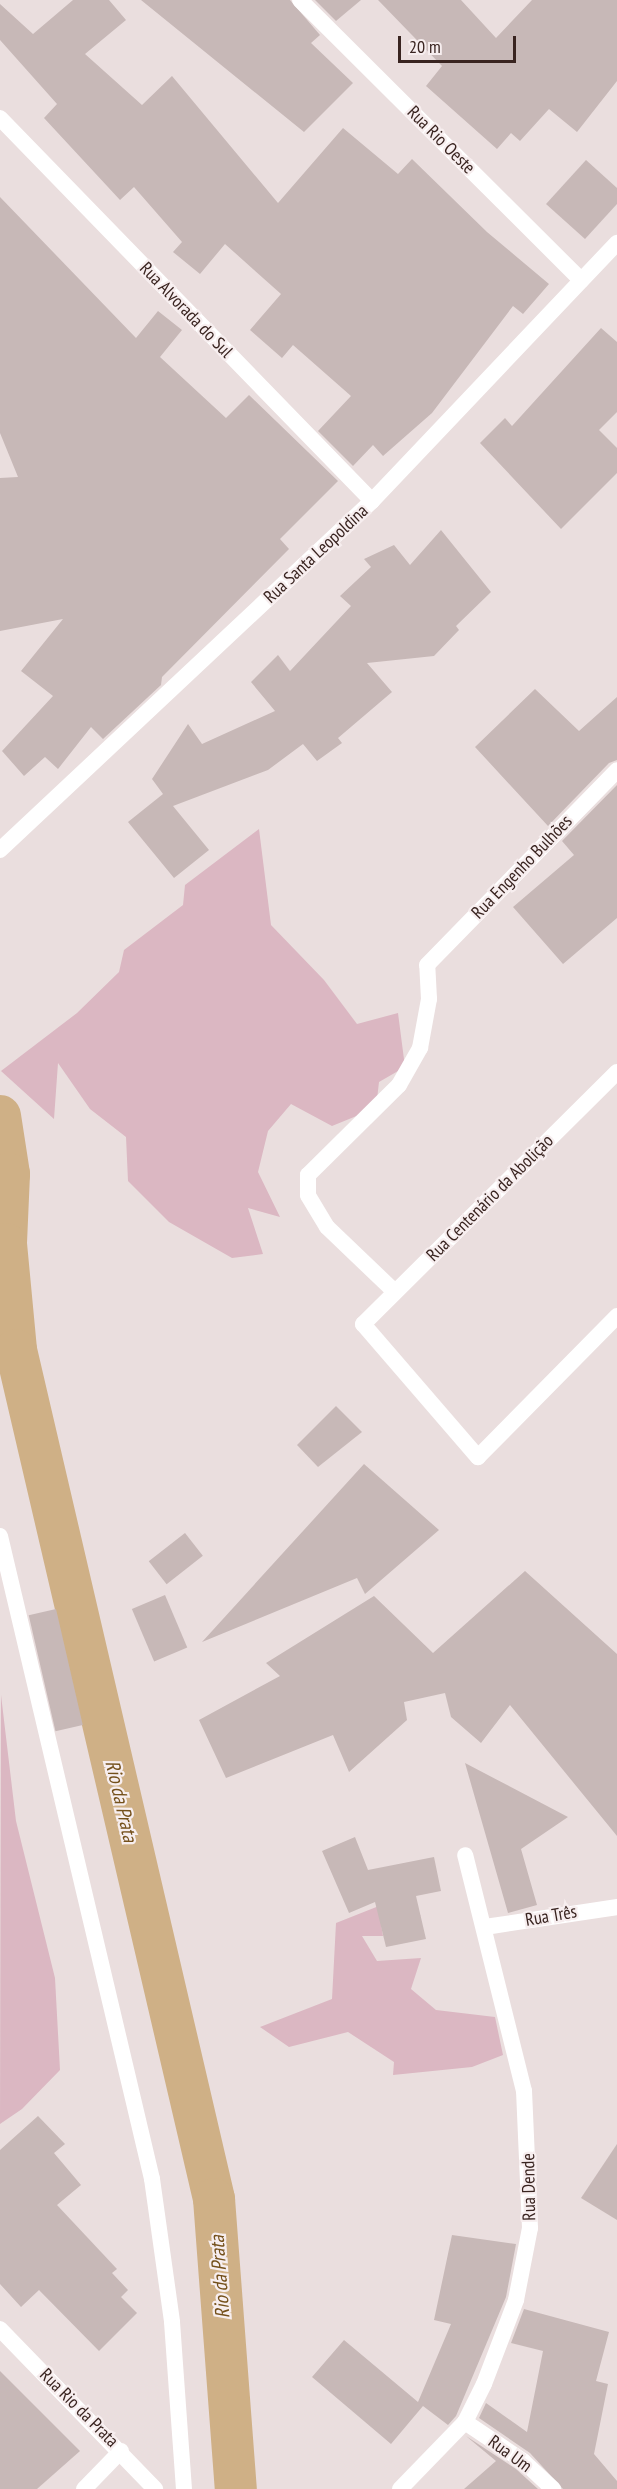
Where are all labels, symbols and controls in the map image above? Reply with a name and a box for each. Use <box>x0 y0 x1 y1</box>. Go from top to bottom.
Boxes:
scale bar <box>401 24 520 62</box>
text: 20 m <box>409 35 441 58</box>
street label: Rua Rio Oeste <box>403 102 479 178</box>
street label: Rua Alvorada do Sul <box>135 258 237 362</box>
street label: Rua Santa Leopoldina <box>259 500 373 608</box>
street label: Rua Engenho Bulhões <box>467 811 577 923</box>
street label: Rua Centenário da Abolição <box>422 1130 558 1266</box>
water label: Rio da Prata <box>100 1758 142 1844</box>
street label: Rua Três <box>523 1901 579 1931</box>
street label: Rua Dende <box>518 2153 540 2221</box>
water label: Rio da Prata <box>205 2235 235 2319</box>
street label: Rua Rio da Prata <box>35 2364 123 2452</box>
street label: Rua Um <box>484 2431 536 2477</box>

